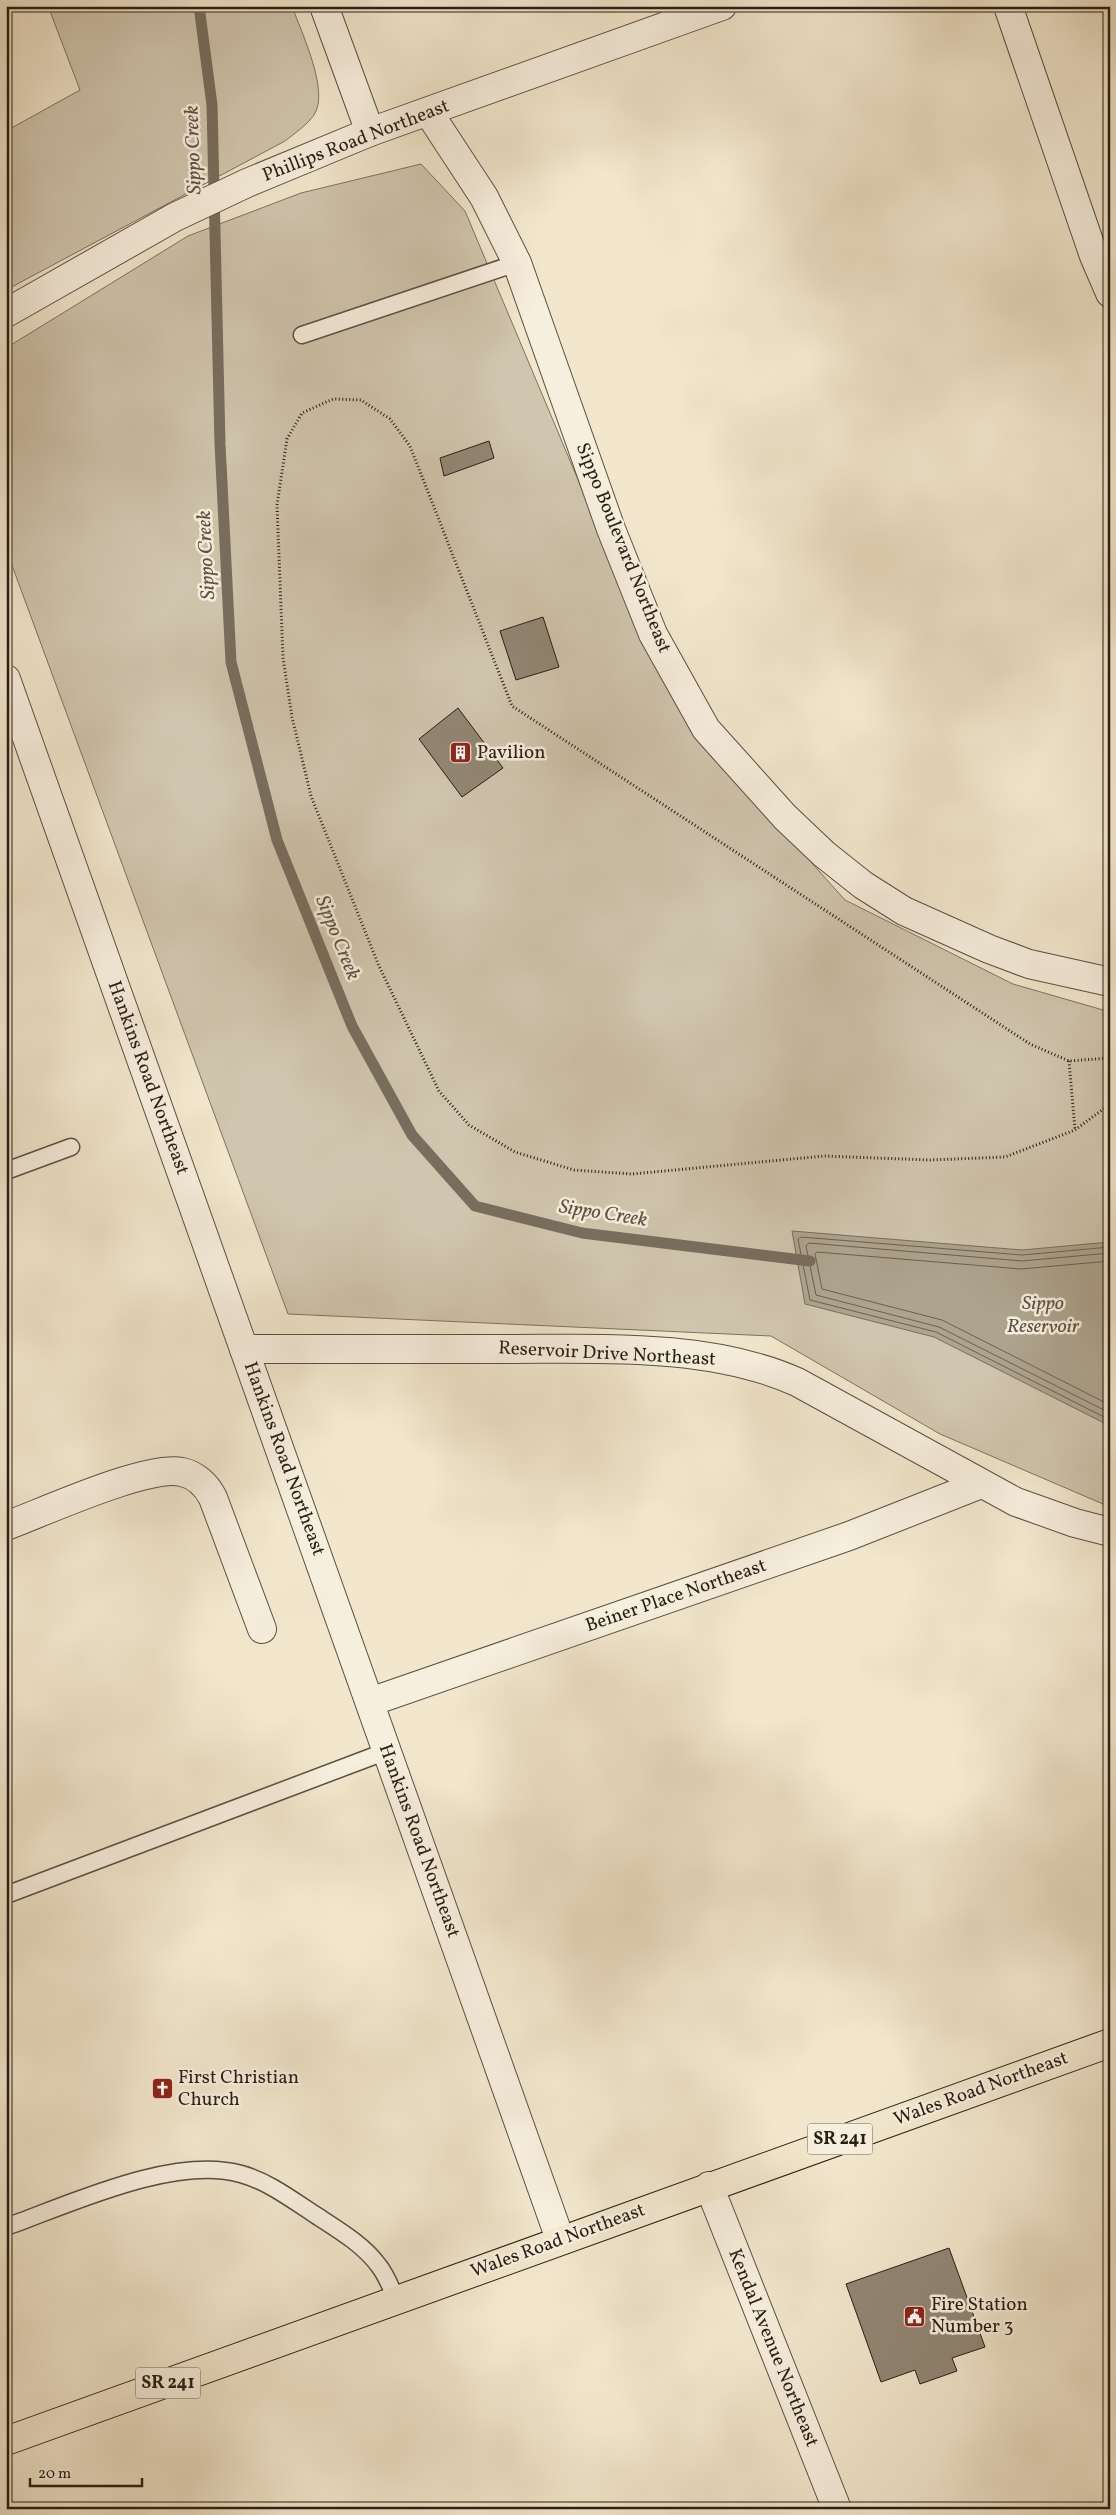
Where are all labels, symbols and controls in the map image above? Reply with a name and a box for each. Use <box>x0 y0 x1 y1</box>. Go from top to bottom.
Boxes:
street label: Phillips Road Northeast <box>259 93 453 189</box>
water label: Sippo Creek <box>178 105 210 195</box>
street label: Sippo Boulevard Northeast <box>569 439 677 657</box>
water label: Sippo Creek <box>191 510 223 600</box>
place label: Pavilion <box>477 740 546 766</box>
building icon: Pavilion <box>449 741 473 765</box>
water label: Sippo Creek <box>307 892 367 984</box>
street label: Hankins Road Northeast <box>101 977 195 1179</box>
water label: Sippo Creek <box>557 1193 649 1235</box>
water label: Sippo Reservoir <box>1007 1290 1080 1341</box>
street label: Reservoir Drive Northeast <box>498 1335 717 1373</box>
street label: Hankins Road Northeast <box>237 1358 331 1560</box>
street label: Beiner Place Northeast <box>582 1553 770 1639</box>
street label: Hankins Road Northeast <box>372 1740 466 1942</box>
street label: Wales Road Northeast <box>890 2045 1072 2133</box>
place label: First Christian Church <box>178 2065 299 2113</box>
church icon: First Christian Church <box>150 2077 174 2101</box>
road number: SR 241 <box>808 2124 872 2154</box>
street label: Wales Road Northeast <box>467 2197 649 2285</box>
street label: Kendal Avenue Northeast <box>721 2245 825 2451</box>
place label: Fire Station Number 3 <box>931 2292 1028 2340</box>
public building icon: Fire Station Number 3 <box>903 2304 927 2328</box>
road number: SR 241 <box>136 2368 200 2398</box>
scale bar <box>30 2455 142 2487</box>
text: 20 m <box>38 2464 71 2485</box>

